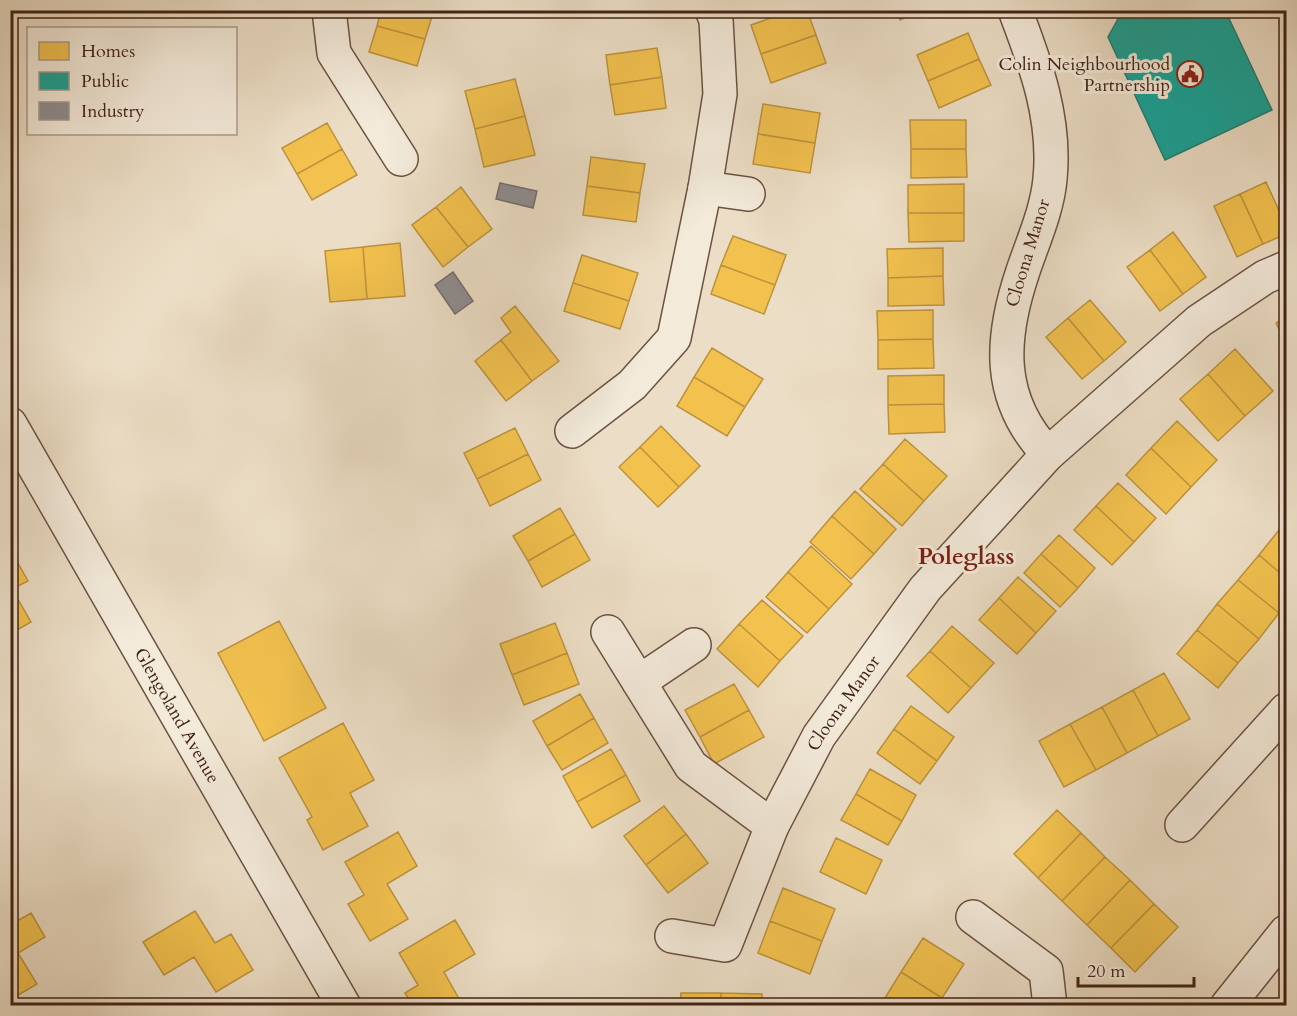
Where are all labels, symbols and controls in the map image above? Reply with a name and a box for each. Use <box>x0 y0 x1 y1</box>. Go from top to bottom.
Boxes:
legend <box>27 27 237 135</box>
text: Homes <box>81 39 135 64</box>
place label: Colin Neighbourhood Partnership <box>998 52 1170 98</box>
public building icon: Colin Neighbourhood Partnership <box>1175 59 1205 89</box>
text: Public <box>81 69 129 94</box>
text: Industry <box>81 99 145 124</box>
street label: Cloona Manor <box>1000 195 1056 310</box>
district label: Poleglass <box>918 540 1014 573</box>
street label: Glengoland Avenue <box>128 643 226 788</box>
street label: Cloona Manor <box>801 650 886 755</box>
scale bar <box>1078 950 1194 988</box>
text: 20 m <box>1087 959 1126 984</box>

